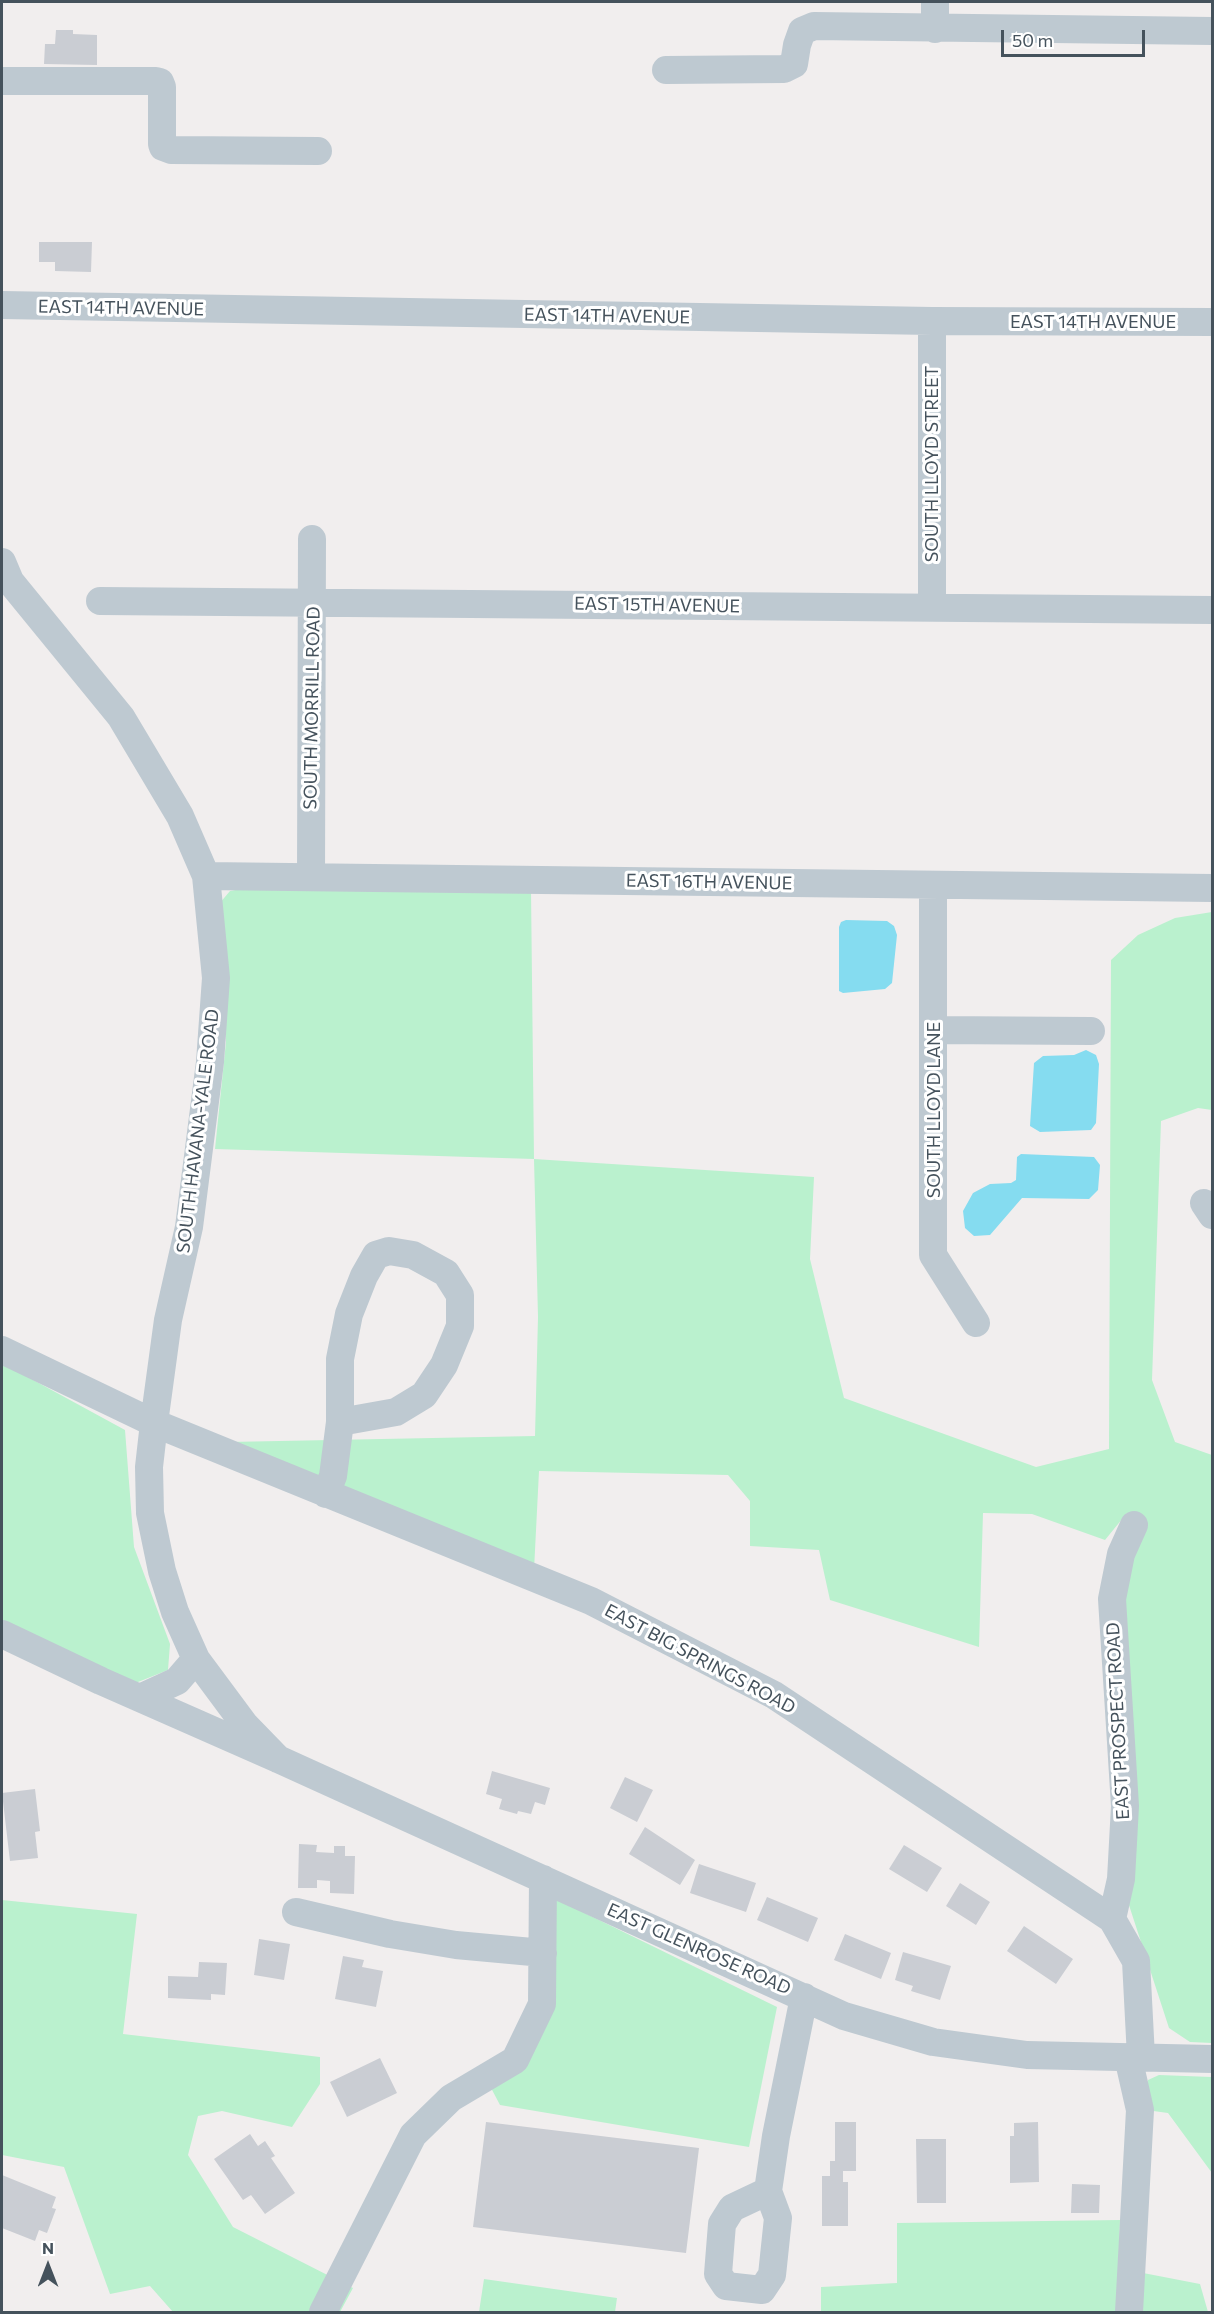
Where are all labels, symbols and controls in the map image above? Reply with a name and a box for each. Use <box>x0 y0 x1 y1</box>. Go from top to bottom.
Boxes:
scale bar <box>1004 18 1148 56</box>
text: 50 m <box>1012 29 1053 51</box>
street label: EAST 14TH AVENUE <box>38 296 204 320</box>
street label: EAST 14TH AVENUE <box>524 304 690 328</box>
street label: EAST 14TH AVENUE <box>1010 311 1176 333</box>
street label: SOUTH LLOYD STREET <box>921 366 943 562</box>
street label: EAST 15TH AVENUE <box>574 593 740 617</box>
street label: SOUTH MORRILL ROAD <box>299 606 325 810</box>
street label: EAST 16TH AVENUE <box>626 870 792 894</box>
street label: SOUTH HAVANA-YALE ROAD <box>172 1008 224 1254</box>
street label: SOUTH LLOYD LANE <box>923 1022 945 1198</box>
street label: EAST BIG SPRINGS ROAD <box>601 1599 799 1719</box>
street label: EAST PROSPECT ROAD <box>1102 1622 1134 1820</box>
street label: EAST GLENROSE ROAD <box>604 1899 794 1999</box>
north arrow <box>18 2236 78 2296</box>
text: N <box>42 2238 54 2257</box>

